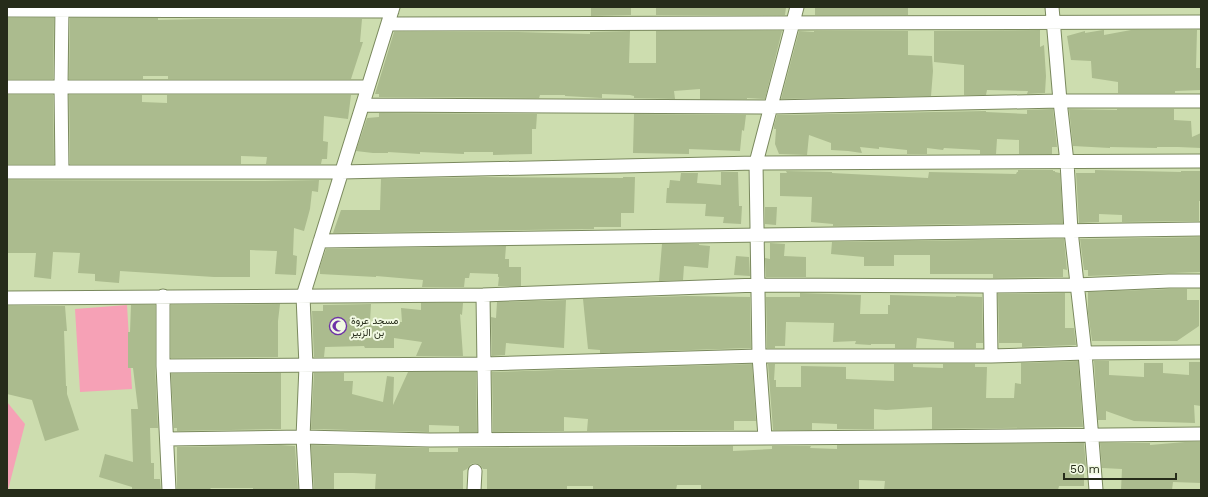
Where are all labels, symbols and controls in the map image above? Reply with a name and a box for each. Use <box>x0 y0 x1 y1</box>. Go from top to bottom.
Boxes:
place label: مسجد عروة بن الزبير <box>350 315 398 339</box>
mosque icon: مسجد عروة بن الزبير <box>328 316 348 336</box>
scale bar <box>1064 455 1176 481</box>
text: 50 m <box>1070 462 1100 476</box>

